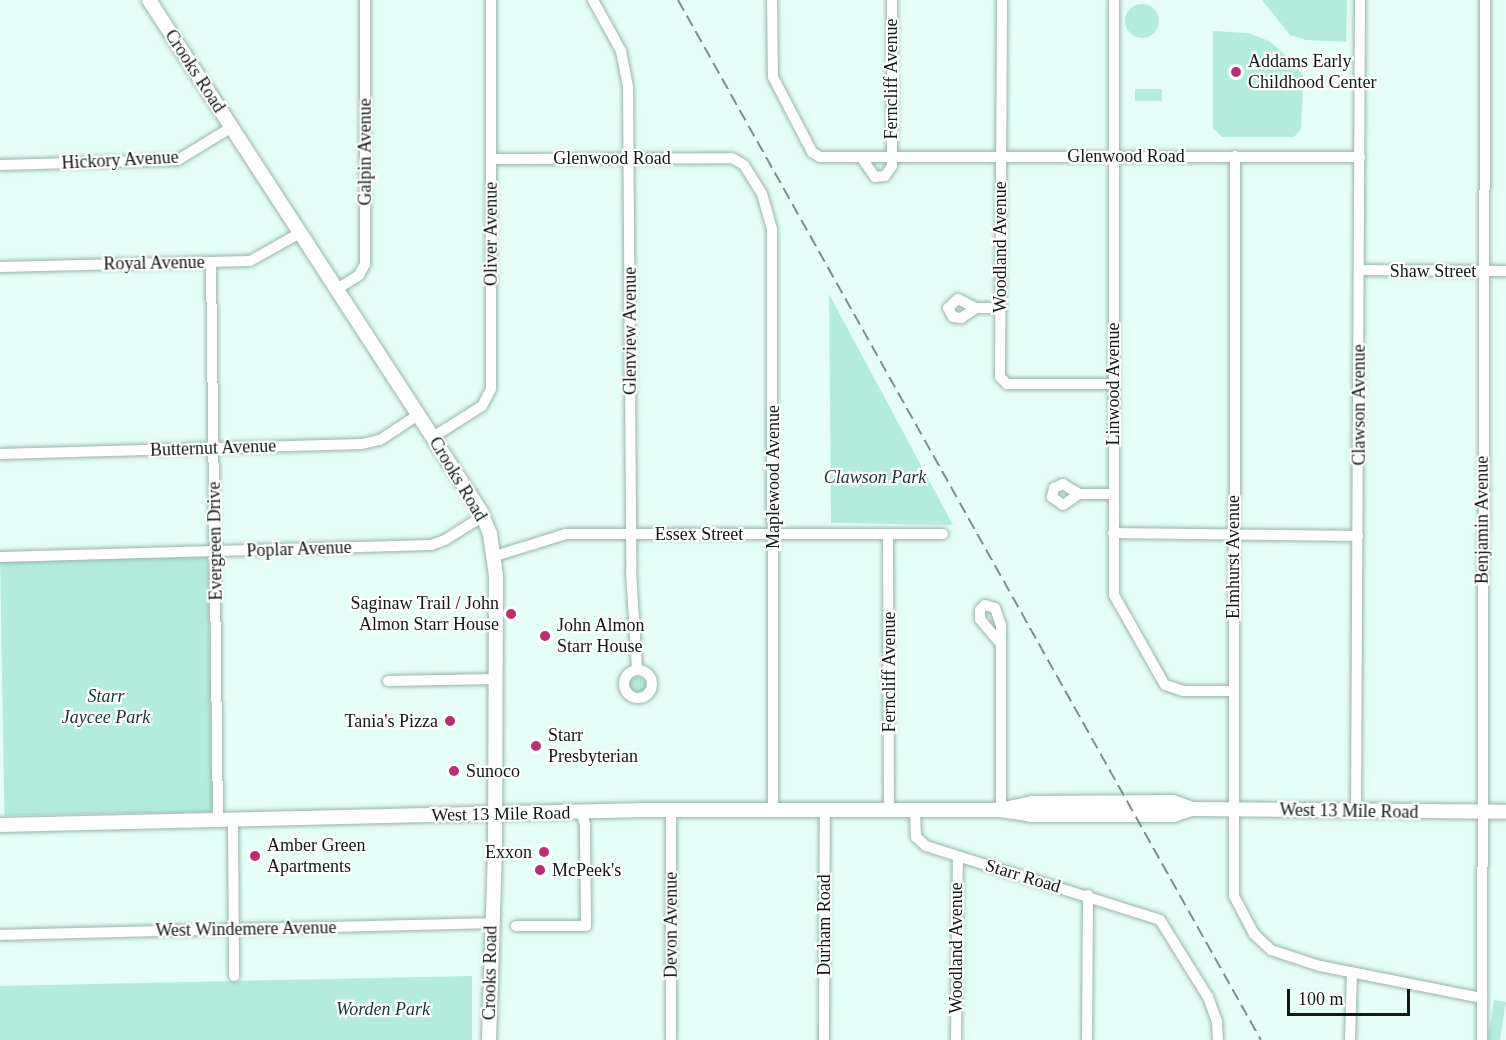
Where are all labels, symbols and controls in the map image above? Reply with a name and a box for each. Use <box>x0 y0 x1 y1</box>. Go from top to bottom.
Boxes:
street label: Ferncliff Avenue <box>880 18 902 140</box>
street label: Crooks Road <box>160 25 230 117</box>
place label: Addams Early Childhood Center <box>1248 51 1376 94</box>
marker: Addams Early Childhood Center <box>1229 65 1243 79</box>
street label: Galpin Avenue <box>354 98 376 206</box>
street label: Glenwood Road <box>1067 145 1185 167</box>
street label: Hickory Avenue <box>60 146 180 174</box>
street label: Glenwood Road <box>553 147 671 169</box>
street label: Oliver Avenue <box>480 181 502 287</box>
street label: Woodland Avenue <box>989 181 1011 313</box>
street label: Royal Avenue <box>103 251 205 275</box>
street label: Shaw Street <box>1390 260 1476 282</box>
street label: Glenview Avenue <box>619 266 641 396</box>
street label: Linwood Avenue <box>1102 322 1124 446</box>
street label: Clawson Avenue <box>1348 344 1370 466</box>
street label: Maplewood Avenue <box>762 404 784 550</box>
street label: Crooks Road <box>424 433 492 525</box>
street label: Butternut Avenue <box>149 435 277 461</box>
street label: Benjamin Avenue <box>1471 455 1493 585</box>
park label: Clawson Park <box>824 466 926 488</box>
street label: Evergreen Drive <box>203 481 227 601</box>
street label: Elmhurst Avenue <box>1222 494 1244 620</box>
street label: Essex Street <box>655 523 743 545</box>
street label: Poplar Avenue <box>246 536 352 562</box>
place label: Saginaw Trail / John Almon Starr House <box>350 593 499 636</box>
marker: Saginaw Trail / John Almon Starr House <box>504 607 518 621</box>
street label: Ferncliff Avenue <box>878 611 900 733</box>
place label: John Almon Starr House <box>557 615 646 658</box>
marker: John Almon Starr House <box>538 629 552 643</box>
park label: Starr Jaycee Park <box>62 686 150 728</box>
place label: Tania's Pizza <box>345 710 438 732</box>
marker: Tania's Pizza <box>443 714 457 728</box>
place label: Starr Presbyterian <box>548 725 638 768</box>
marker: Starr Presbyterian <box>529 739 543 753</box>
place label: Sunoco <box>466 760 520 782</box>
marker: Sunoco <box>447 764 461 778</box>
street label: West 13 Mile Road <box>1279 799 1419 823</box>
street label: West 13 Mile Road <box>431 802 571 826</box>
place label: Amber Green Apartments <box>267 835 365 878</box>
place label: Exxon <box>485 841 532 863</box>
marker: Exxon <box>537 845 551 859</box>
marker: Amber Green Apartments <box>248 849 262 863</box>
street label: Starr Road <box>983 854 1063 898</box>
place label: McPeek's <box>552 859 621 881</box>
marker: McPeek's <box>533 863 547 877</box>
street label: Devon Avenue <box>660 871 682 979</box>
street label: Durham Road <box>813 874 835 976</box>
street label: Woodland Avenue <box>945 882 967 1014</box>
street label: West Windemere Avenue <box>155 917 337 941</box>
street label: Crooks Road <box>478 926 502 1020</box>
scale bar <box>1290 977 1413 1015</box>
text: 100 m <box>1298 989 1344 1009</box>
park label: Worden Park <box>336 998 430 1020</box>

